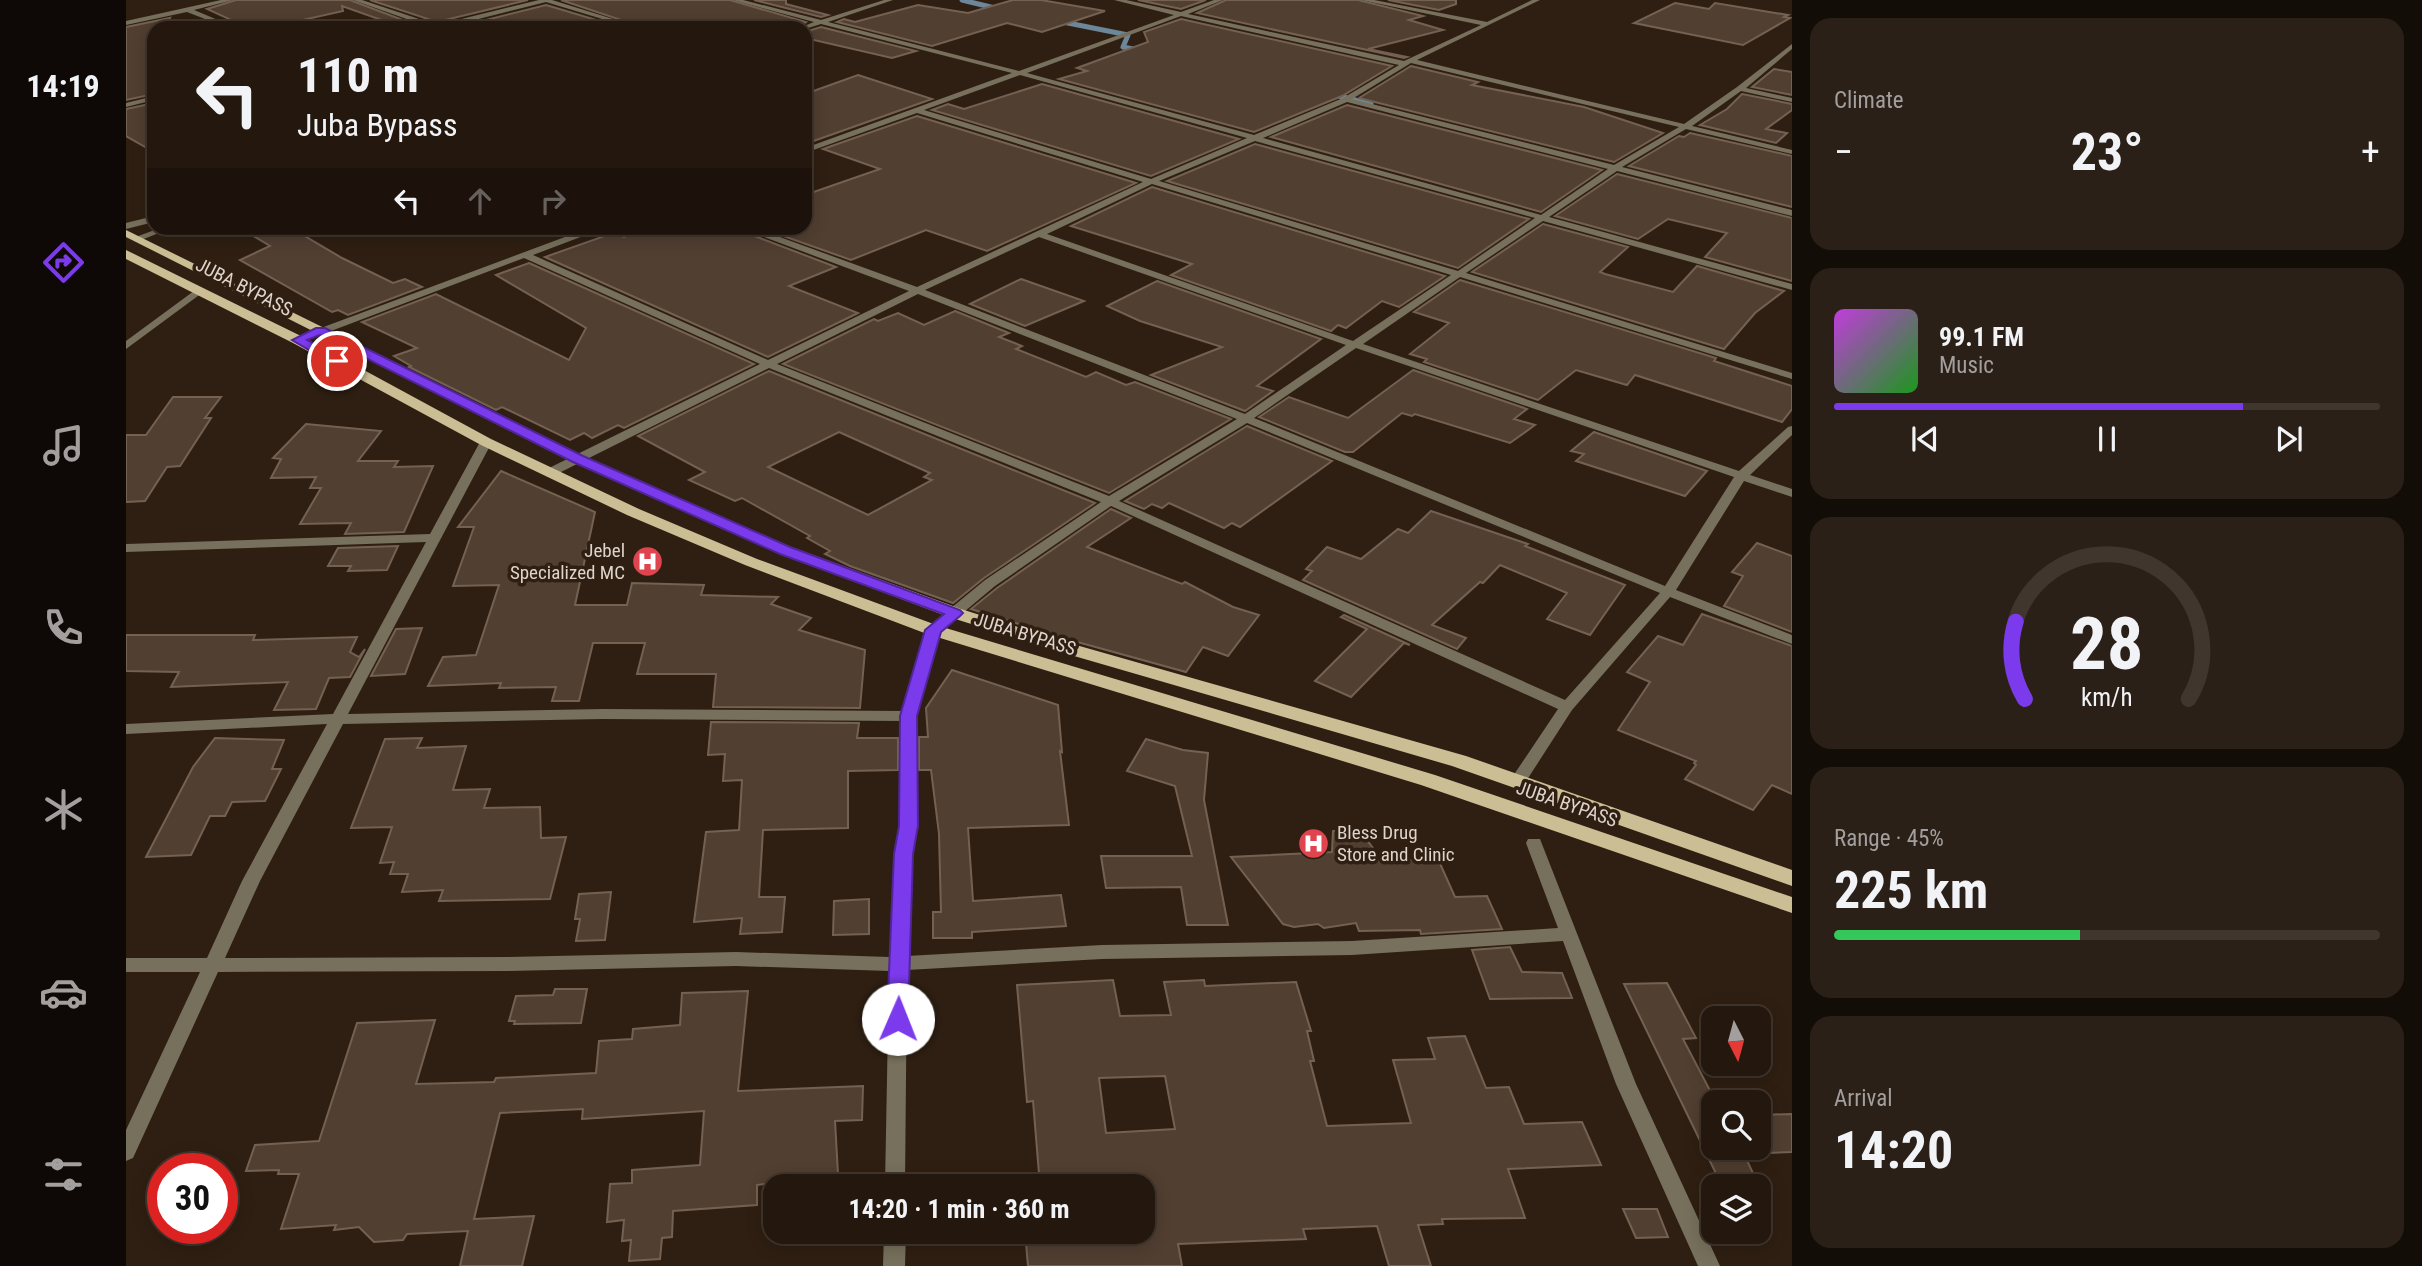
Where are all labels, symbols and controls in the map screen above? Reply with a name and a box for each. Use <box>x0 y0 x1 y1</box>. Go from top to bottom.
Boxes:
text: 110 m <box>297 47 419 104</box>
icon: left <box>182 49 273 140</box>
text: 14:19 <box>26 67 100 105</box>
text: Climate <box>1834 87 1904 114</box>
text: Juba Bypass <box>297 106 457 144</box>
text: 23° <box>2071 122 2143 183</box>
text: − <box>1834 130 1853 174</box>
text: + <box>2361 130 2380 174</box>
icon: left <box>388 182 426 220</box>
icon: ahead <box>461 182 499 220</box>
icon: right <box>534 182 572 220</box>
icon: directions <box>39 238 88 287</box>
street label: JUBA BYPASS <box>192 253 296 321</box>
text: 99.1 FM <box>1939 322 2024 352</box>
pin <box>307 331 367 391</box>
icon: arrive <box>318 342 356 380</box>
text: Music <box>1939 352 1994 379</box>
icon: previous <box>1906 420 1944 458</box>
icon: pause <box>2088 420 2126 458</box>
icon: next <box>2270 420 2308 458</box>
icon: music <box>39 421 88 470</box>
place label: Jebel Specialized MC <box>510 539 625 584</box>
hospital icon: Jebel Specialized MC <box>631 544 665 578</box>
text: 28 <box>2070 601 2144 687</box>
icon: phone <box>39 603 88 652</box>
street label: JUBA BYPASS <box>971 608 1079 660</box>
text: km/h <box>2081 683 2133 712</box>
street label: JUBA BYPASS <box>1513 776 1621 832</box>
icon: climate <box>39 785 88 834</box>
place label: Bless Drug Store and Clinic <box>1337 821 1455 866</box>
text: Range · 45% <box>1834 825 1944 852</box>
hospital icon: Bless Drug Store and Clinic <box>1297 826 1331 860</box>
text: 225 km <box>1834 860 1988 921</box>
icon: car <box>39 968 88 1017</box>
position arrow <box>861 982 935 1056</box>
north arrow <box>1701 1006 1771 1076</box>
map controls <box>1701 1006 1771 1244</box>
text: Arrival <box>1834 1085 1893 1112</box>
button: search <box>1701 1090 1771 1160</box>
text: 14:20 <box>1834 1120 1953 1181</box>
icon: filters <box>39 1150 88 1199</box>
speed limit sign: 30 <box>147 1153 238 1244</box>
button: layers <box>1701 1174 1771 1244</box>
text: 14:20 · 1 min · 360 m <box>849 1194 1069 1224</box>

